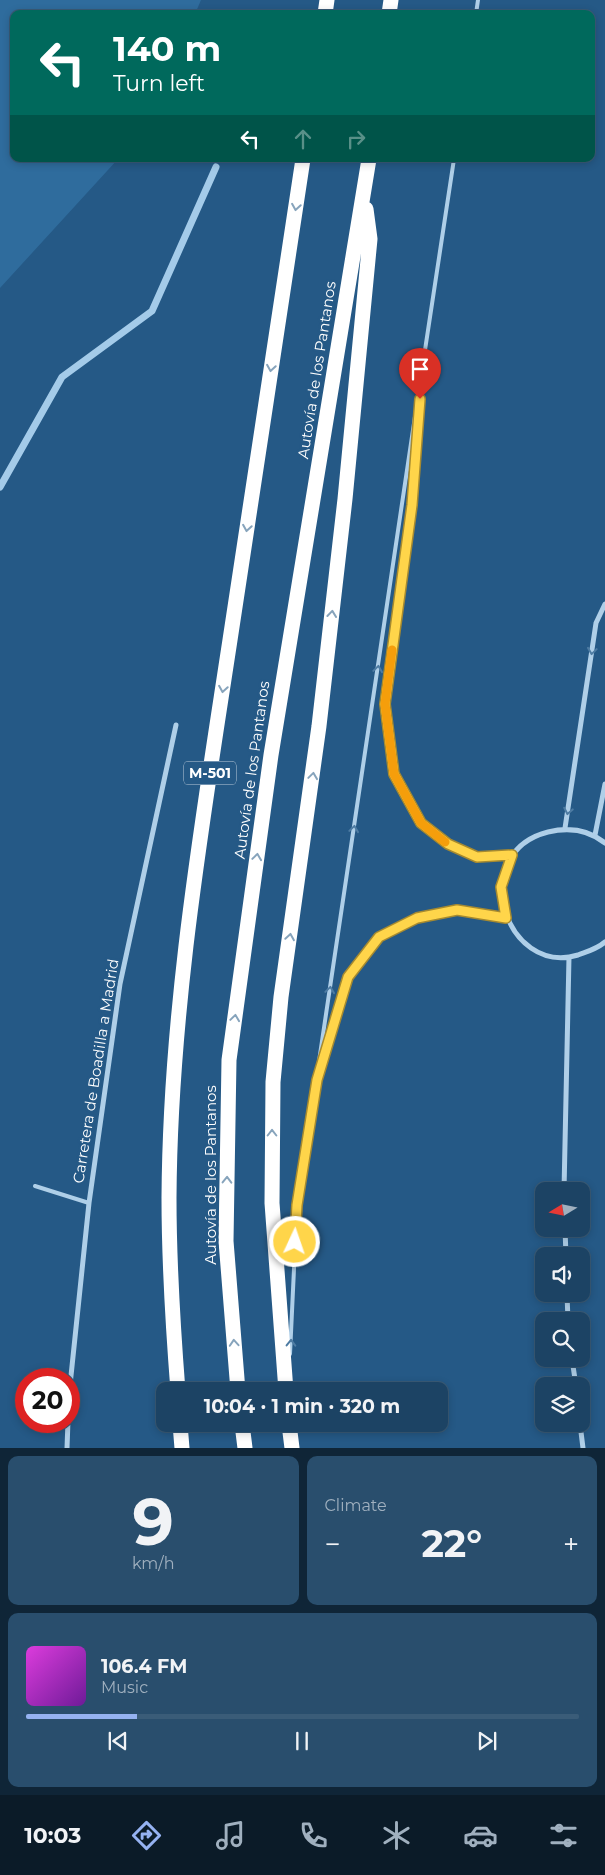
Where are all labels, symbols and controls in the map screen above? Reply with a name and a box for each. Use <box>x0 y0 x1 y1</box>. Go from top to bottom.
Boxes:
text: 140 m <box>113 27 221 70</box>
icon: left <box>30 30 95 95</box>
text: Turn left <box>113 70 205 97</box>
icon: left <box>236 125 264 153</box>
icon: ahead <box>289 125 317 153</box>
icon: right <box>342 125 370 153</box>
one-way arrow <box>291 203 301 211</box>
street label: Autovía de los Pantanos <box>293 280 340 460</box>
pin <box>399 348 441 399</box>
icon: arrive <box>406 355 434 383</box>
one-way arrow <box>267 363 277 372</box>
one-way arrow <box>242 525 253 533</box>
one-way arrow <box>326 610 337 618</box>
one-way arrow <box>588 646 598 655</box>
one-way arrow <box>372 664 383 672</box>
street label: Autovía de los Pantanos <box>230 680 273 860</box>
one-way arrow <box>218 685 228 693</box>
road number: M-501 <box>184 761 236 784</box>
one-way arrow <box>307 771 317 780</box>
one-way arrow <box>563 807 574 816</box>
one-way arrow <box>348 825 359 833</box>
one-way arrow <box>251 853 262 861</box>
one-way arrow <box>284 932 294 941</box>
street label: Carretera de Boadilla a Madrid <box>68 957 123 1185</box>
one-way arrow <box>324 986 335 994</box>
one-way arrow <box>229 1014 240 1022</box>
street label: Autovía de los Pantanos <box>201 1085 220 1265</box>
one-way arrow <box>267 1129 277 1136</box>
one-way arrow <box>222 1176 232 1184</box>
north arrow <box>535 1182 590 1238</box>
map controls <box>535 1182 590 1432</box>
position arrow <box>268 1215 320 1267</box>
button: sound <box>535 1247 590 1302</box>
button: search <box>535 1312 590 1367</box>
one-way arrow <box>228 1338 239 1346</box>
one-way arrow <box>285 1338 296 1346</box>
speed limit sign: 20 <box>15 1368 80 1433</box>
button: layers <box>535 1377 590 1432</box>
text: 10:04 · 1 min · 320 m <box>204 1395 400 1418</box>
text: 9 <box>133 1482 174 1561</box>
text: Climate <box>325 1496 387 1515</box>
text: 22° <box>421 1520 482 1567</box>
text: − <box>325 1527 341 1561</box>
text: + <box>563 1527 579 1561</box>
text: km/h <box>132 1554 175 1573</box>
text: 106.4 FM <box>101 1655 187 1678</box>
text: Music <box>101 1678 148 1697</box>
icon: previous <box>104 1727 132 1755</box>
icon: pause <box>288 1727 316 1755</box>
icon: next <box>473 1727 501 1755</box>
icon: directions <box>129 1818 164 1853</box>
icon: music <box>213 1818 248 1853</box>
icon: phone <box>296 1818 331 1853</box>
icon: climate <box>379 1818 414 1853</box>
icon: car <box>463 1818 498 1853</box>
icon: filters <box>546 1818 581 1853</box>
text: 10:03 <box>24 1822 81 1849</box>

